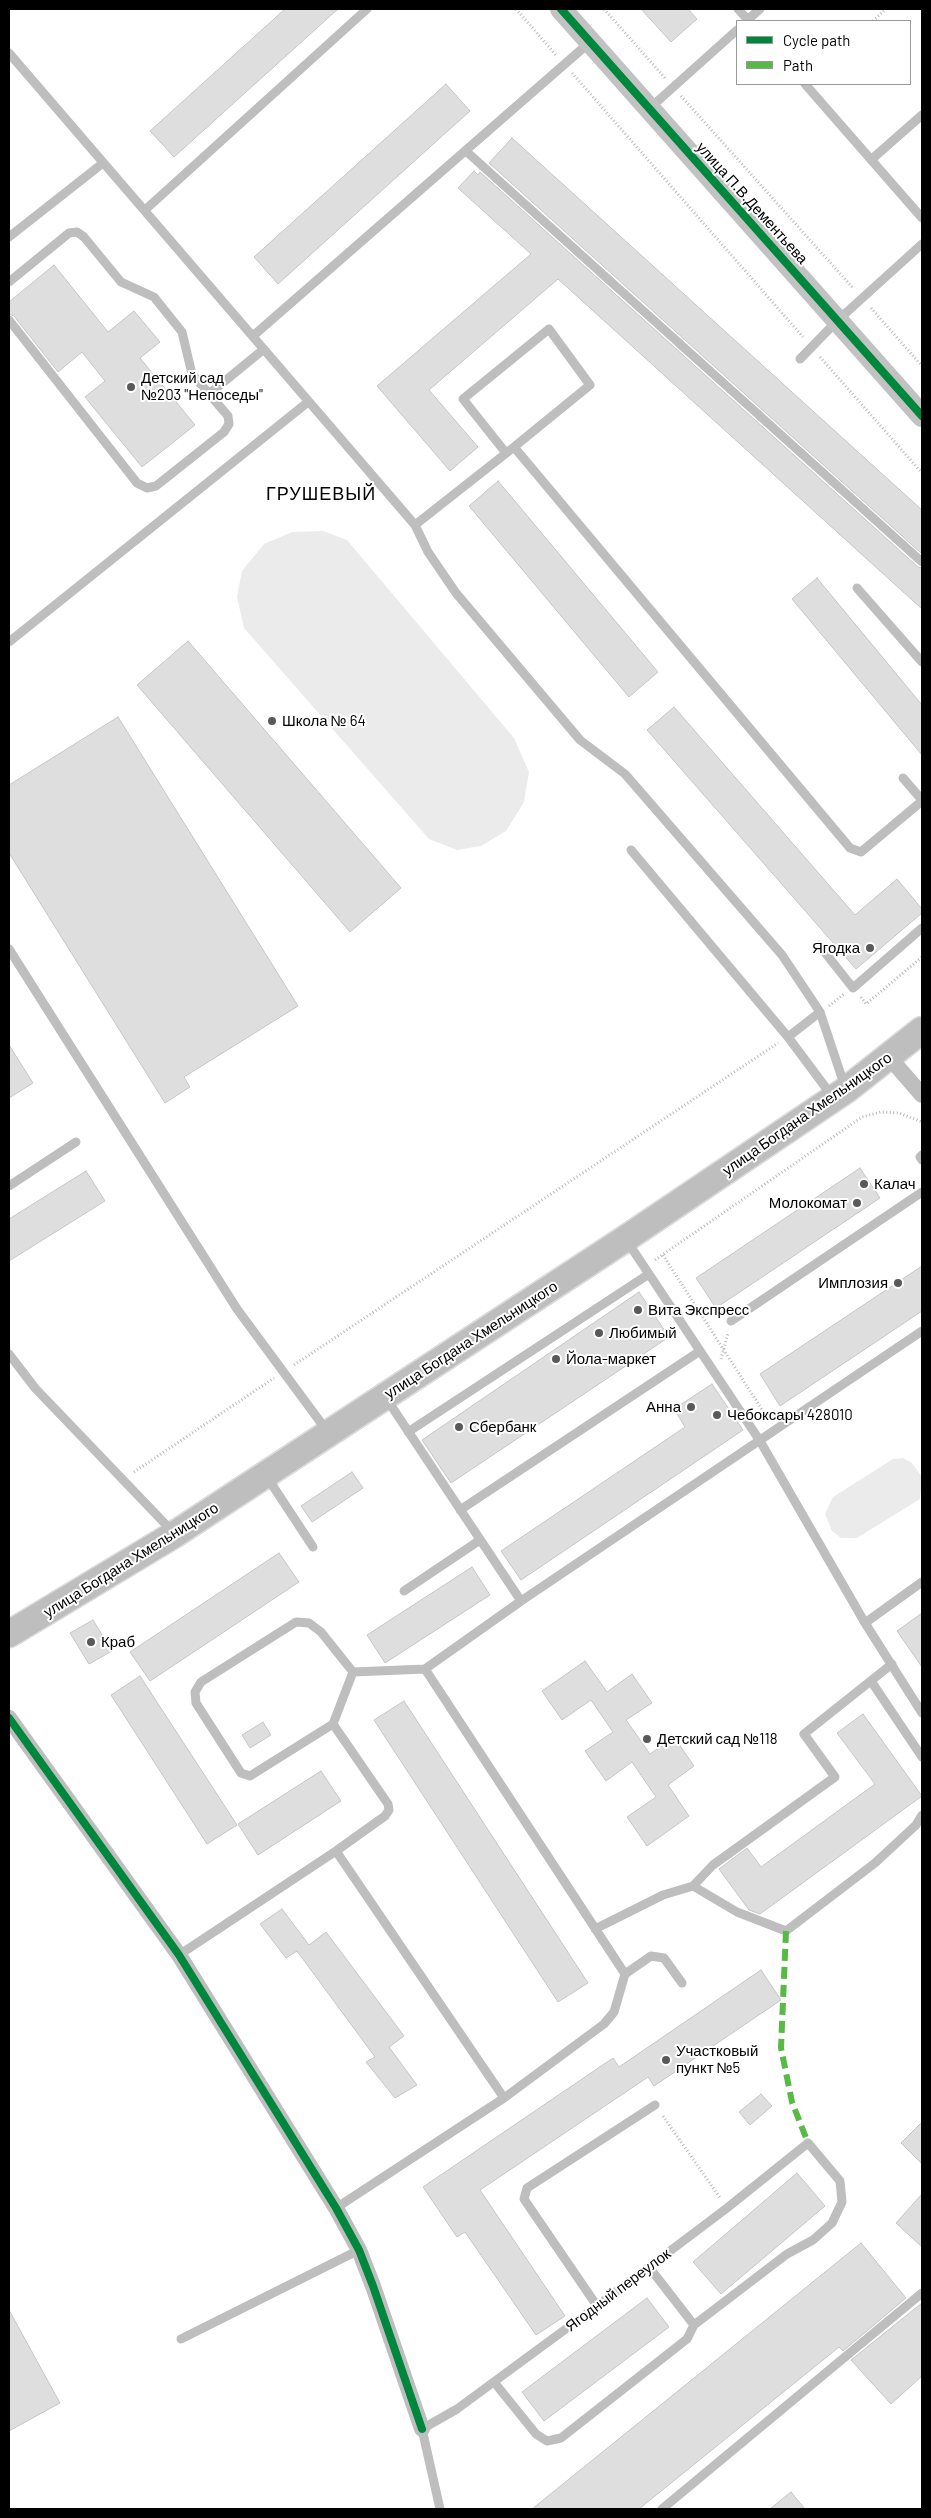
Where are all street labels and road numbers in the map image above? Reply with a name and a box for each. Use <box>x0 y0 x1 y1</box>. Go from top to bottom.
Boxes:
street label: улица П.В.Дементьева <box>692 138 812 268</box>
street label: улица Богдана Хмельницкого <box>719 1049 895 1179</box>
street label: улица Богдана Хмельницкого <box>381 1277 561 1403</box>
street label: улица Богдана Хмельницкого <box>40 1499 222 1621</box>
street label: Ягодный переулок <box>562 2245 674 2335</box>

